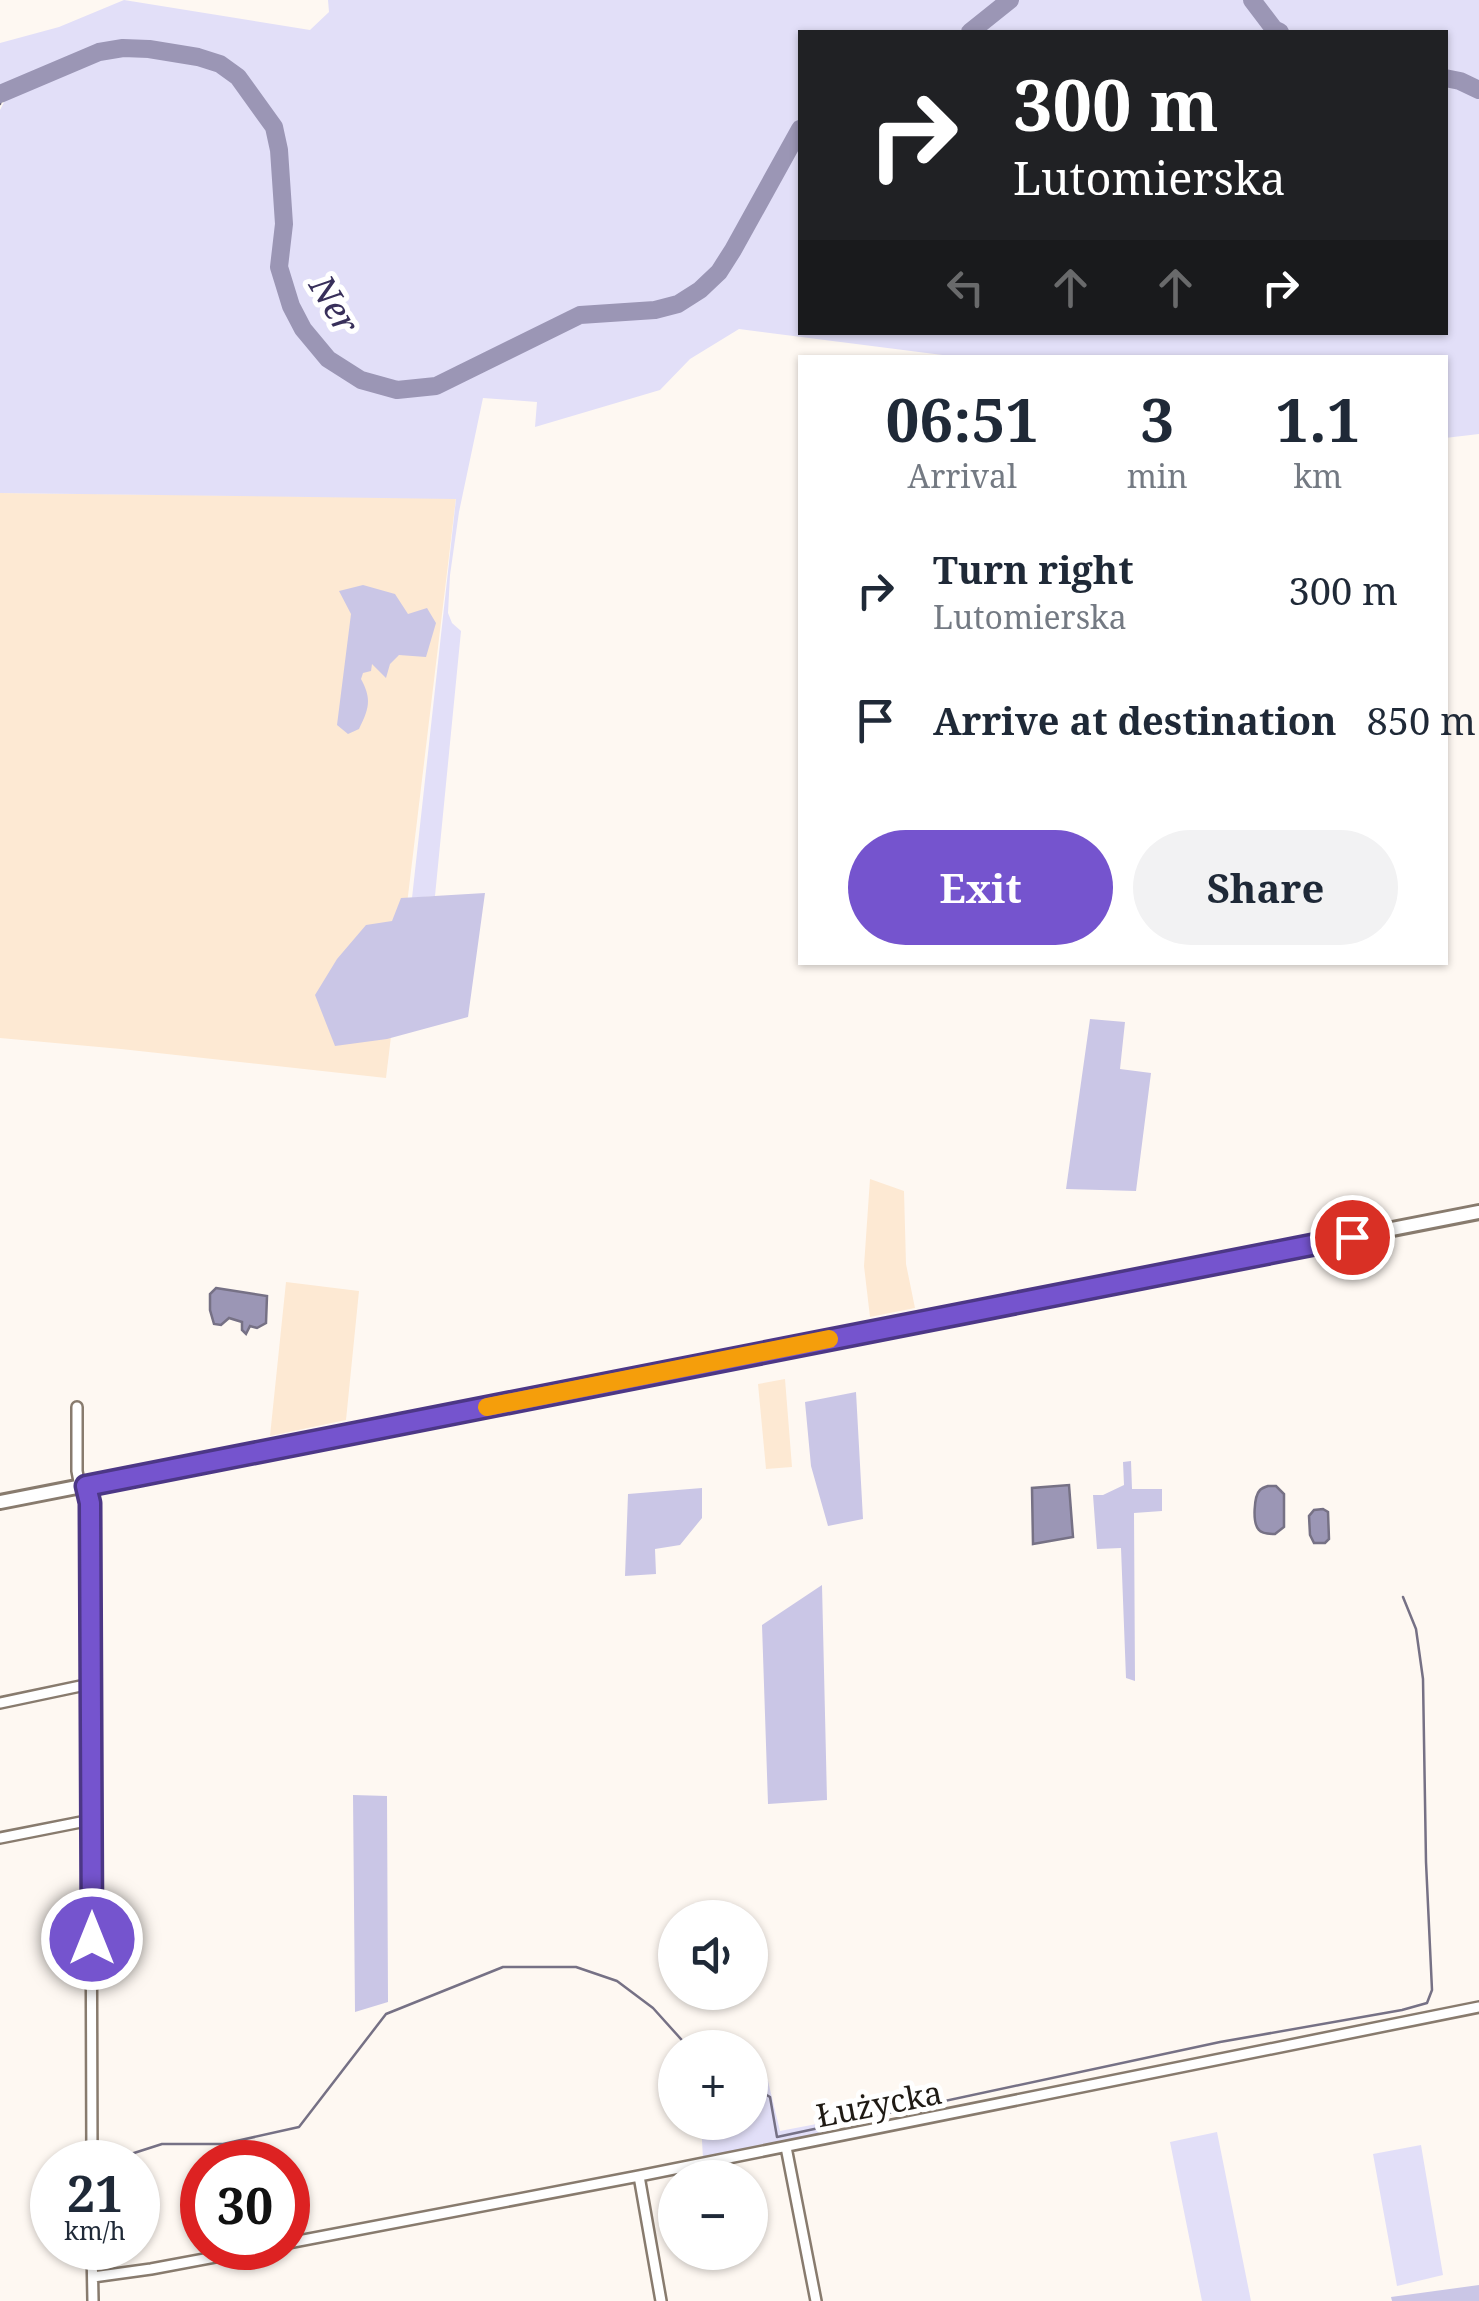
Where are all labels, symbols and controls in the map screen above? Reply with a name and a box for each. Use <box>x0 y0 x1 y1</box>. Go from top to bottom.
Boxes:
text: 300 m <box>1013 56 1219 152</box>
icon: right <box>848 70 978 200</box>
text: Lutomierska <box>1013 147 1286 208</box>
icon: left <box>938 260 993 315</box>
icon: ahead <box>1043 260 1098 315</box>
icon: ahead <box>1148 260 1203 315</box>
icon: right <box>1253 260 1308 315</box>
water label: Ner <box>299 265 371 342</box>
text: 06:51 <box>885 378 1039 460</box>
text: 3 <box>1140 378 1174 460</box>
text: 1.1 <box>1275 378 1361 460</box>
text: Arrival <box>908 454 1017 497</box>
text: min <box>1127 454 1188 497</box>
text: km <box>1293 454 1342 497</box>
text: Turn right <box>933 543 1134 595</box>
icon: right <box>848 563 903 618</box>
text: 300 m <box>1288 564 1398 616</box>
text: Lutomierska <box>933 595 1127 638</box>
icon: arrive <box>848 693 903 748</box>
text: Arrive at destination <box>933 694 1337 746</box>
text: 850 m <box>1367 694 1476 746</box>
button: Exit <box>848 830 1113 945</box>
button: Share <box>1133 830 1398 945</box>
pin <box>1310 1195 1395 1280</box>
icon: arrive <box>1325 1210 1380 1265</box>
position arrow <box>40 1887 144 1991</box>
map controls <box>658 1900 768 2270</box>
button: sound <box>658 1900 768 2010</box>
button: + <box>658 2030 768 2140</box>
street label: Łużycka <box>812 2070 946 2136</box>
speed limit sign: 30 <box>180 2140 310 2270</box>
text: 21 <box>67 2159 123 2227</box>
button: − <box>658 2160 768 2270</box>
text: km/h <box>64 2213 126 2247</box>

